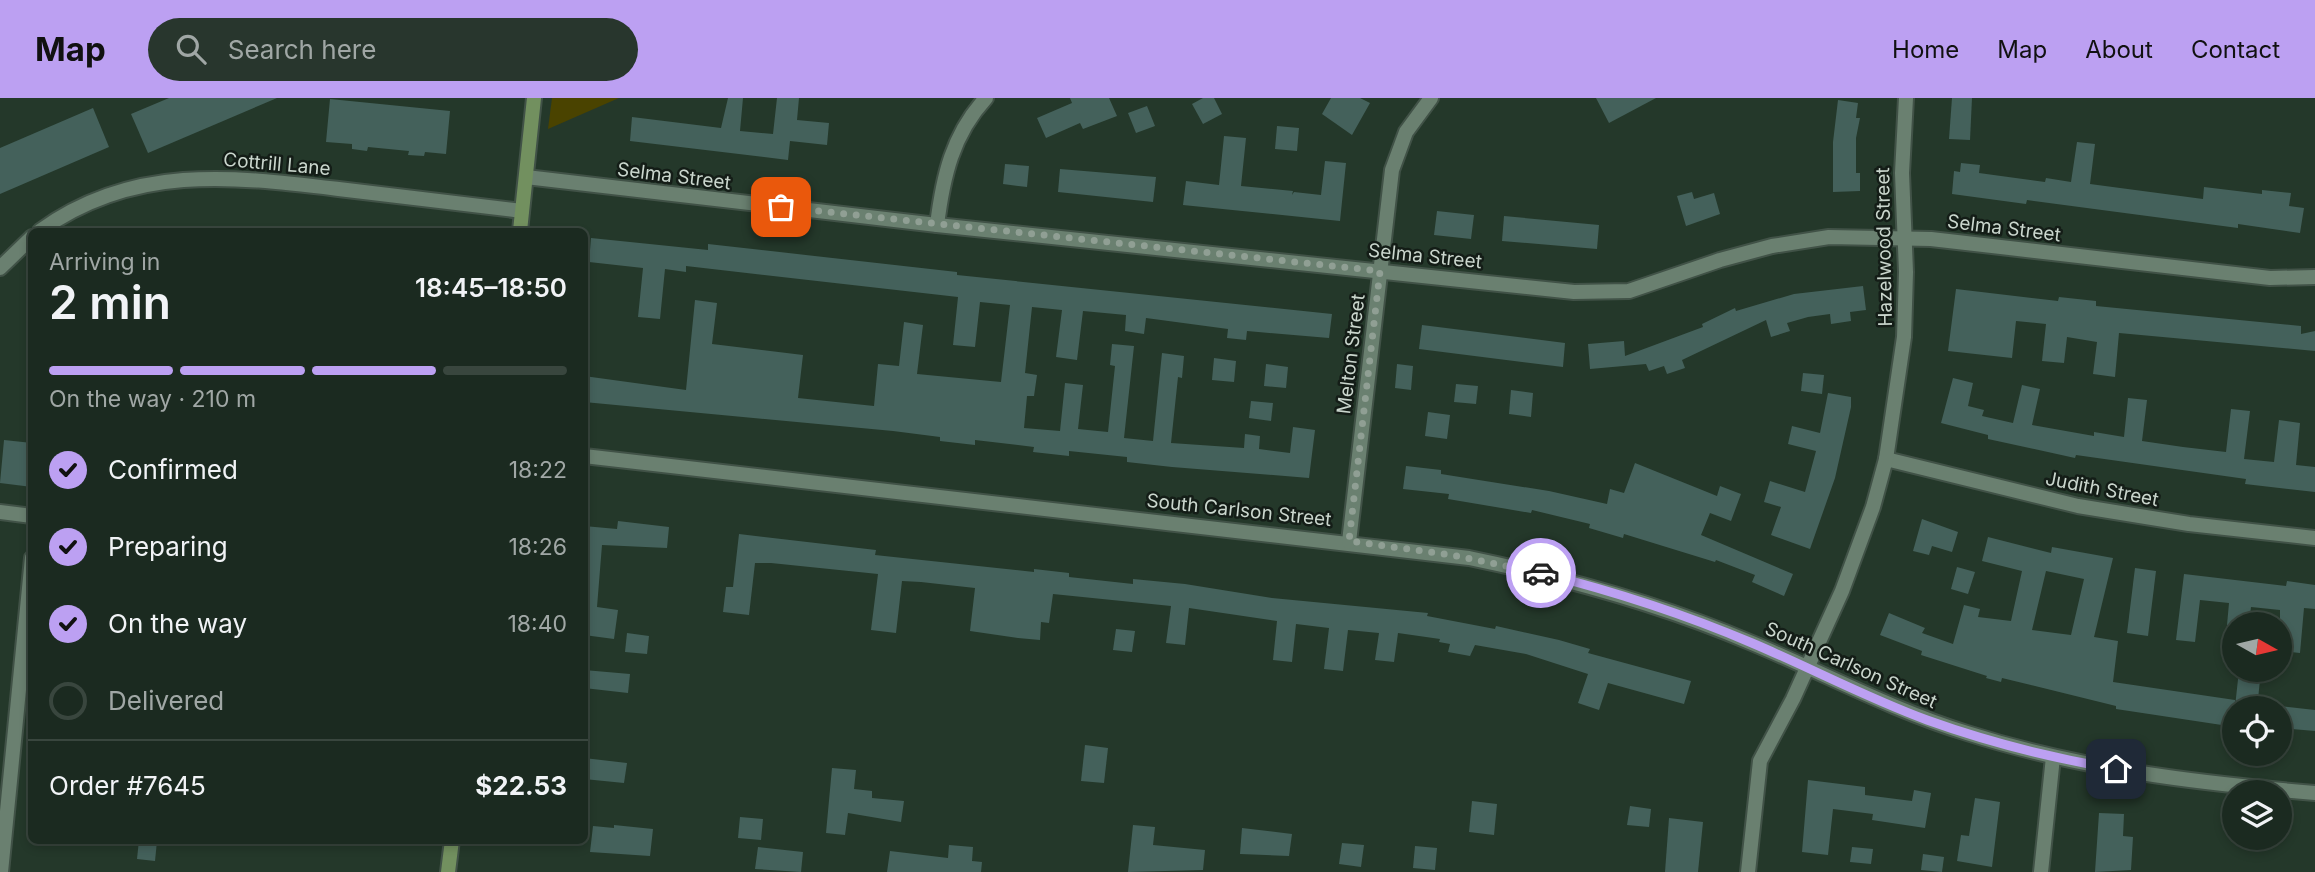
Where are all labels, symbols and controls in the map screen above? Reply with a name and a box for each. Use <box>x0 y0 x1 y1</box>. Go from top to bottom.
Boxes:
search box <box>148 18 638 81</box>
text: Map <box>35 29 106 69</box>
icon: search <box>172 30 210 68</box>
text: Search here <box>228 34 376 65</box>
text: Home <box>1892 35 1959 64</box>
text: Map <box>1997 35 2047 64</box>
text: About <box>2085 35 2153 64</box>
text: Contact <box>2191 35 2280 64</box>
street label: Cottrill Lane <box>222 148 332 180</box>
street label: Selma Street <box>616 158 732 194</box>
street label: Hazelwood Street <box>1871 167 1897 327</box>
pin <box>751 177 811 237</box>
icon: bag <box>762 188 800 226</box>
street label: Selma Street <box>1946 210 2062 246</box>
street label: Selma Street <box>1367 239 1483 273</box>
text: Arriving in <box>49 248 160 276</box>
text: 18:45–18:50 <box>415 272 567 303</box>
text: 2 min <box>49 274 171 330</box>
street label: Melton Street <box>1332 293 1370 415</box>
text: On the way · 210 m <box>49 385 256 413</box>
icon: check <box>49 451 87 489</box>
text: Confirmed <box>108 454 238 485</box>
text: 18:22 <box>509 456 567 484</box>
street label: Judith Street <box>2043 467 2161 511</box>
street label: South Carlson Street <box>1145 489 1333 531</box>
icon: check <box>49 528 87 566</box>
text: Preparing <box>108 531 228 562</box>
text: 18:26 <box>509 533 567 561</box>
courier <box>1506 538 1576 608</box>
icon: car <box>1522 554 1560 592</box>
icon: check <box>49 605 87 643</box>
text: On the way <box>108 608 247 639</box>
text: 18:40 <box>507 610 567 638</box>
north arrow <box>2222 612 2292 682</box>
map controls <box>2222 612 2292 850</box>
street label: South Carlson Street <box>1761 617 1941 713</box>
text: Delivered <box>108 685 224 716</box>
button: locate <box>2222 696 2292 766</box>
pin <box>2086 739 2146 799</box>
icon: home <box>2097 750 2135 788</box>
text: Order #7645 <box>49 770 206 801</box>
text: $22.53 <box>475 770 567 801</box>
button: layers <box>2222 780 2292 850</box>

